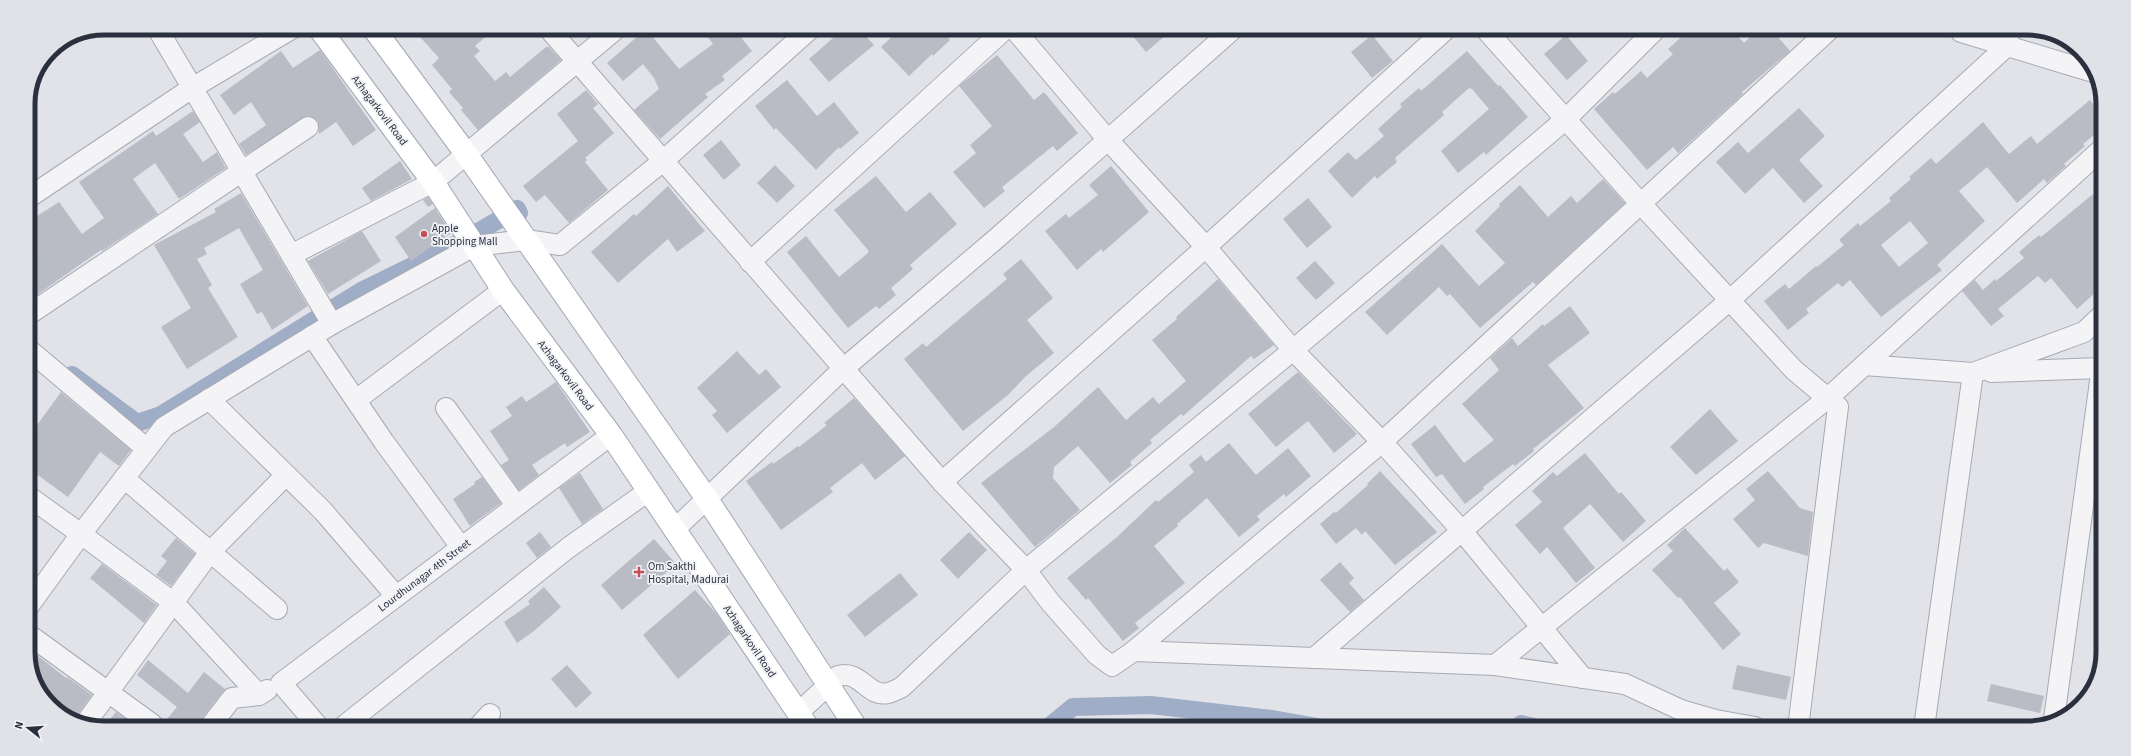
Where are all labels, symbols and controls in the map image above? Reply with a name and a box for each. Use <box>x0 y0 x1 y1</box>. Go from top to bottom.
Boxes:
street label: Azhagarkovil Road <box>348 72 411 149</box>
place label: Apple Shopping Mall <box>432 221 498 249</box>
marker: Apple Shopping Mall <box>419 229 429 239</box>
street label: Azhagarkovil Road <box>534 337 597 414</box>
street label: Lourdhunagar 4th Street <box>375 535 474 615</box>
place label: Om Sakthi Hospital, Madurai <box>648 559 729 587</box>
marker: Om Sakthi Hospital, Madurai <box>633 566 645 578</box>
street label: Azhagarkovil Road <box>720 602 779 681</box>
north arrow <box>8 708 48 748</box>
text: N <box>11 720 27 731</box>

